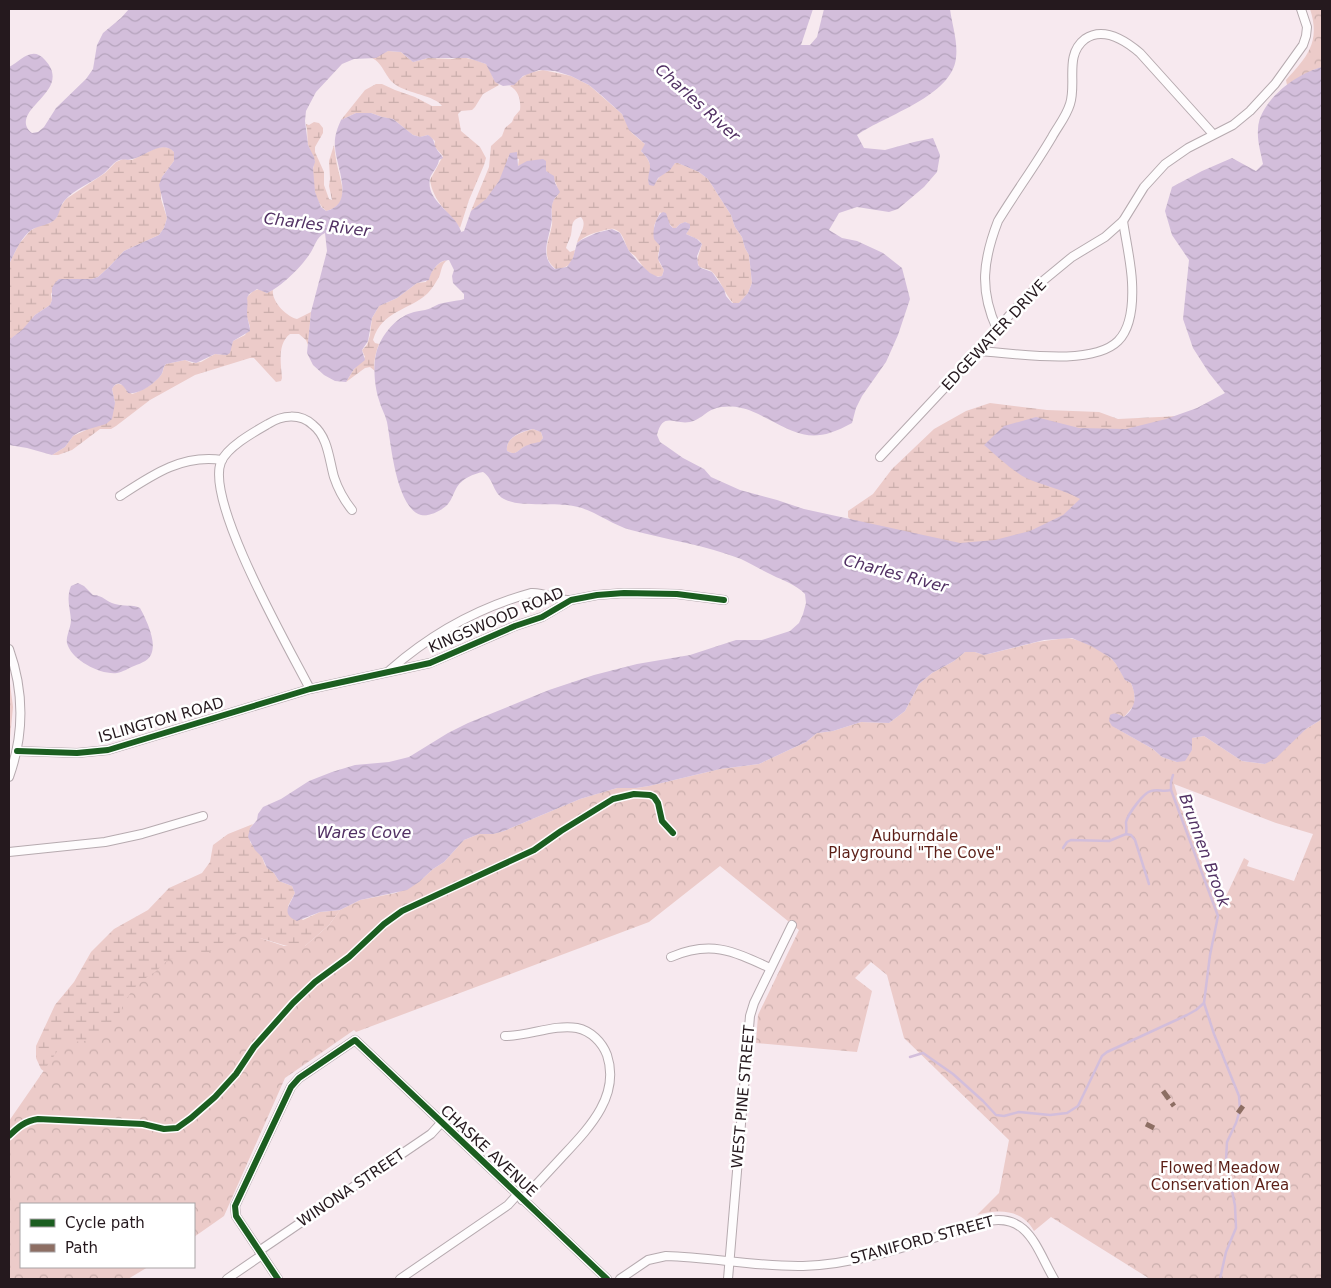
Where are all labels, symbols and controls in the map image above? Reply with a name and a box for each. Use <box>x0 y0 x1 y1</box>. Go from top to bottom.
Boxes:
water label: Charles River <box>652 60 745 146</box>
water label: Charles River <box>263 209 373 241</box>
street label: EDGEWATER DRIVE <box>938 276 1050 394</box>
water label: Charles River <box>842 550 951 597</box>
street label: KINGSWOOD ROAD <box>426 583 566 657</box>
street label: ISLINGTON ROAD <box>96 693 226 747</box>
water label: Brunnen Brook <box>1175 791 1234 910</box>
water label: Wares Cove <box>317 823 412 842</box>
park label: Auburndale Playground "The Cove" <box>828 827 1002 862</box>
street label: WEST PINE STREET <box>728 1024 758 1169</box>
street label: CHASKE AVENUE <box>437 1101 541 1201</box>
street label: WINONA STREET <box>294 1145 409 1231</box>
park label: Flowed Meadow Conservation Area <box>1151 1159 1289 1194</box>
legend <box>20 1203 195 1268</box>
street label: STANIFORD STREET <box>848 1212 997 1268</box>
text: Cycle path <box>65 1214 145 1232</box>
text: Path <box>65 1239 98 1257</box>

